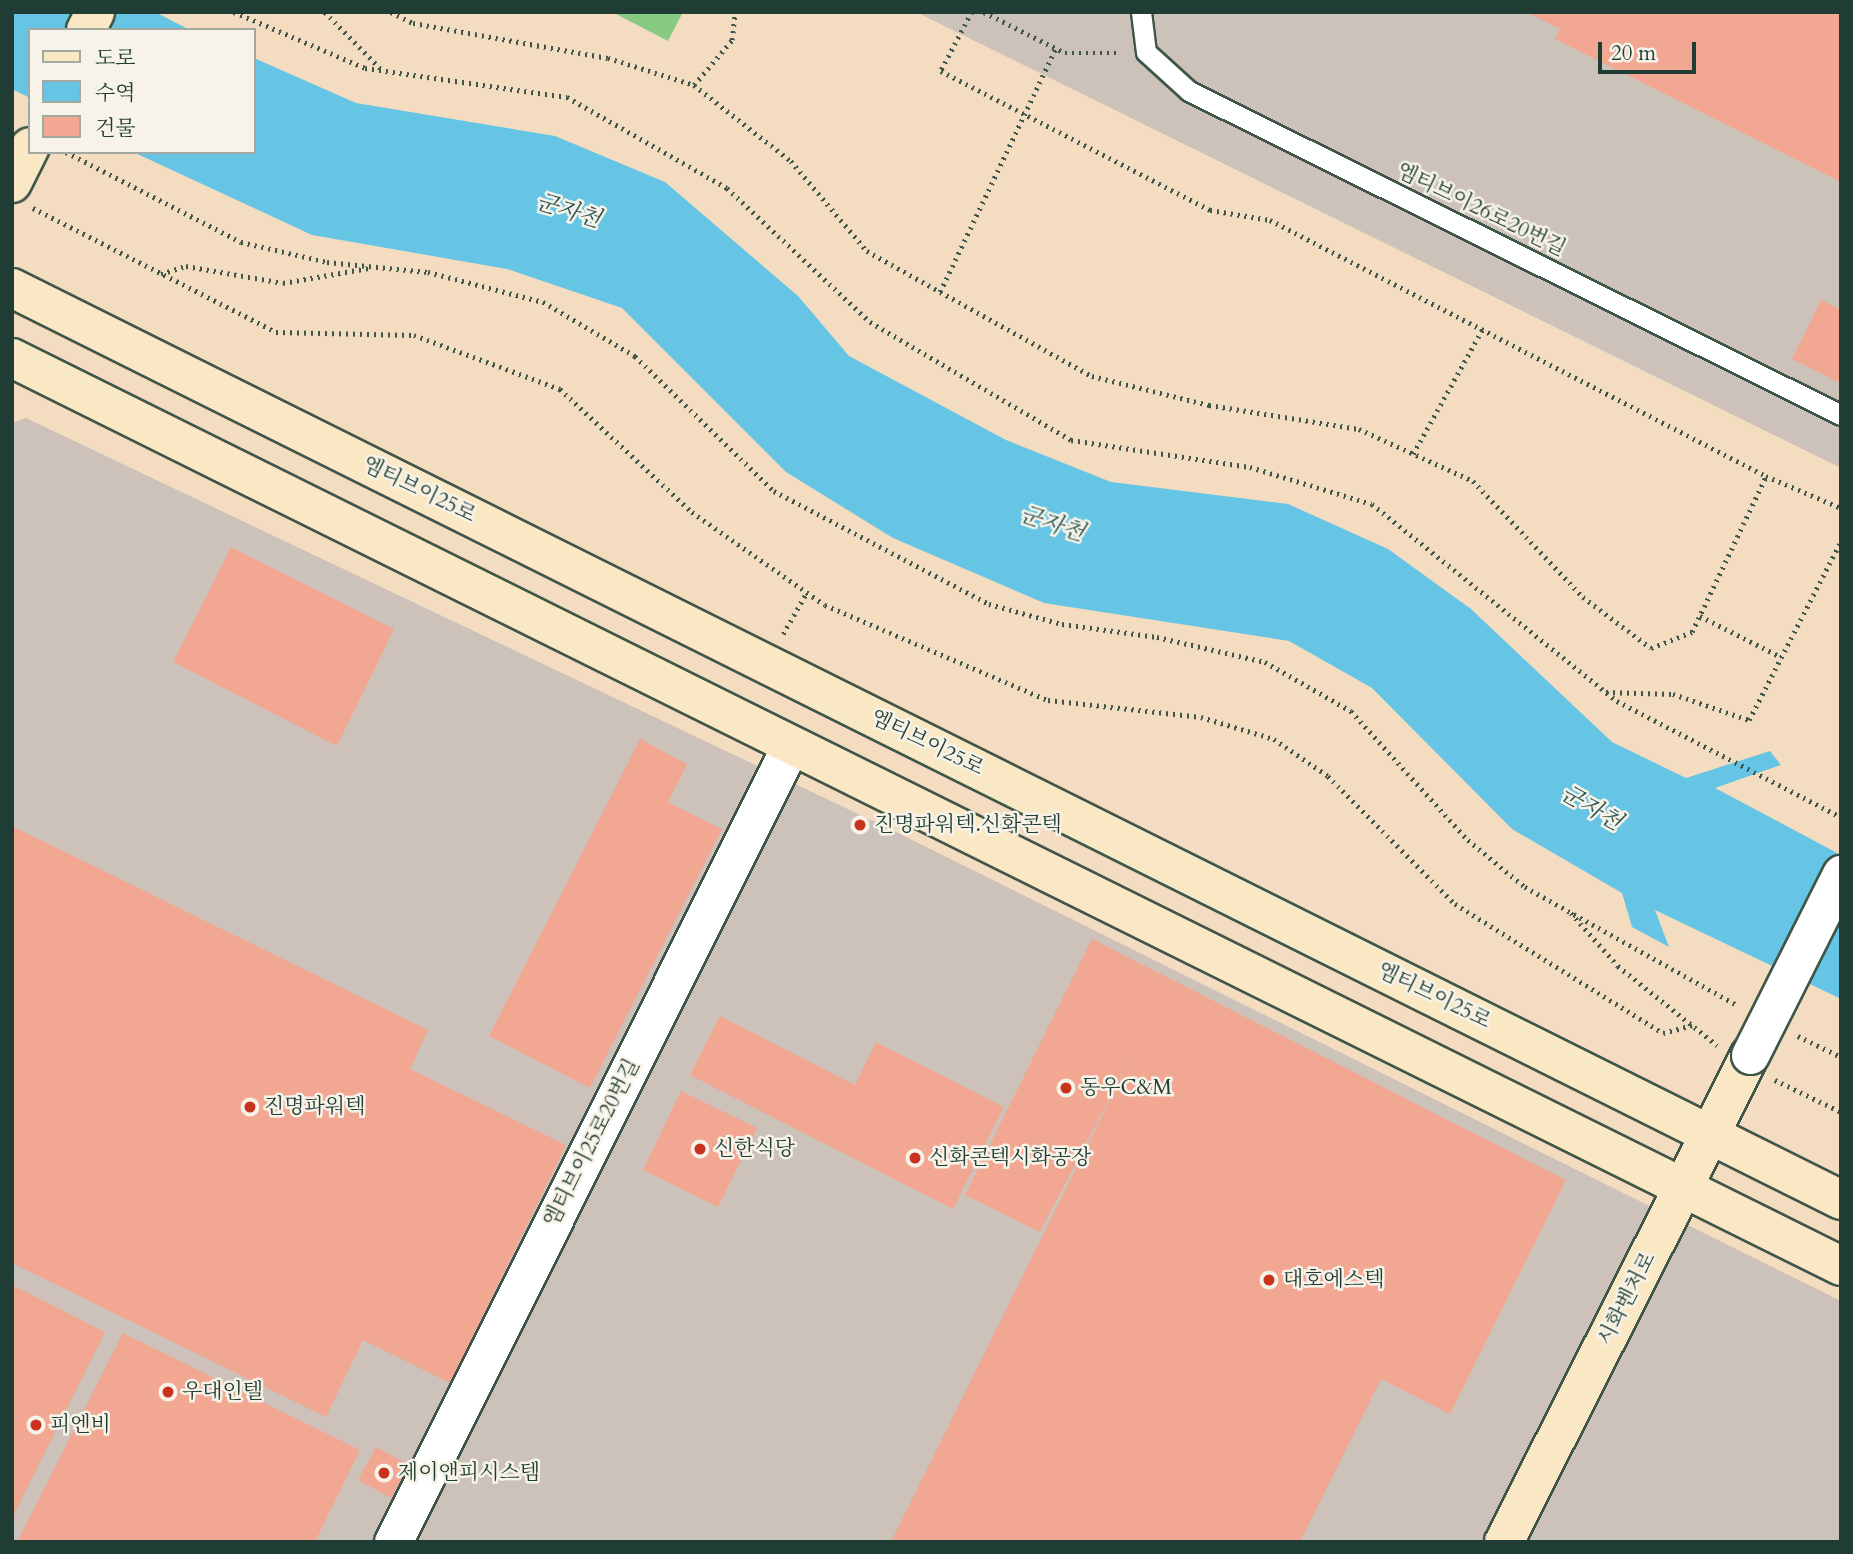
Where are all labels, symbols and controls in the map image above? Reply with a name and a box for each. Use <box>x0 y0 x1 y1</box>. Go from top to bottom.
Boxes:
legend <box>28 28 256 154</box>
scale bar <box>1601 28 1699 72</box>
text: 20 m <box>1611 39 1656 68</box>
text: 도로 <box>95 44 136 73</box>
text: 수역 <box>95 79 136 108</box>
text: 건물 <box>95 114 136 143</box>
street label: 엠티브이26로20번길 <box>1392 158 1570 262</box>
water label: 군자천 <box>532 188 604 234</box>
street label: 엠티브이25로 <box>358 452 480 528</box>
water label: 군자천 <box>1016 501 1088 547</box>
street label: 엠티브이25로 <box>866 705 988 781</box>
water label: 군자천 <box>1555 779 1627 837</box>
place label: 진명파워텍.신화콘텍 <box>874 812 1062 838</box>
marker: 진명파워텍.신화콘텍 <box>852 817 868 833</box>
street label: 엠티브이25로 <box>1373 958 1495 1034</box>
street label: 엠티브이25로20번길 <box>539 1055 645 1231</box>
place label: 동우C&M <box>1080 1075 1172 1101</box>
marker: 동우C&M <box>1058 1080 1074 1096</box>
place label: 진명파워텍 <box>264 1094 365 1120</box>
marker: 진명파워텍 <box>242 1099 258 1115</box>
place label: 신한식당 <box>714 1136 795 1162</box>
marker: 신한식당 <box>692 1141 708 1157</box>
place label: 신화콘텍시화공장 <box>929 1145 1091 1171</box>
marker: 신화콘텍시화공장 <box>907 1150 923 1166</box>
street label: 시화벤처로 <box>1593 1248 1661 1350</box>
place label: 대호에스텍 <box>1283 1267 1384 1293</box>
marker: 대호에스텍 <box>1261 1272 1277 1288</box>
place label: 우대인텔 <box>182 1379 263 1405</box>
marker: 우대인텔 <box>160 1384 176 1400</box>
place label: 피엔비 <box>50 1412 111 1438</box>
marker: 피엔비 <box>28 1417 44 1433</box>
place label: 제이앤피시스템 <box>398 1460 540 1486</box>
marker: 제이앤피시스템 <box>376 1465 392 1481</box>

